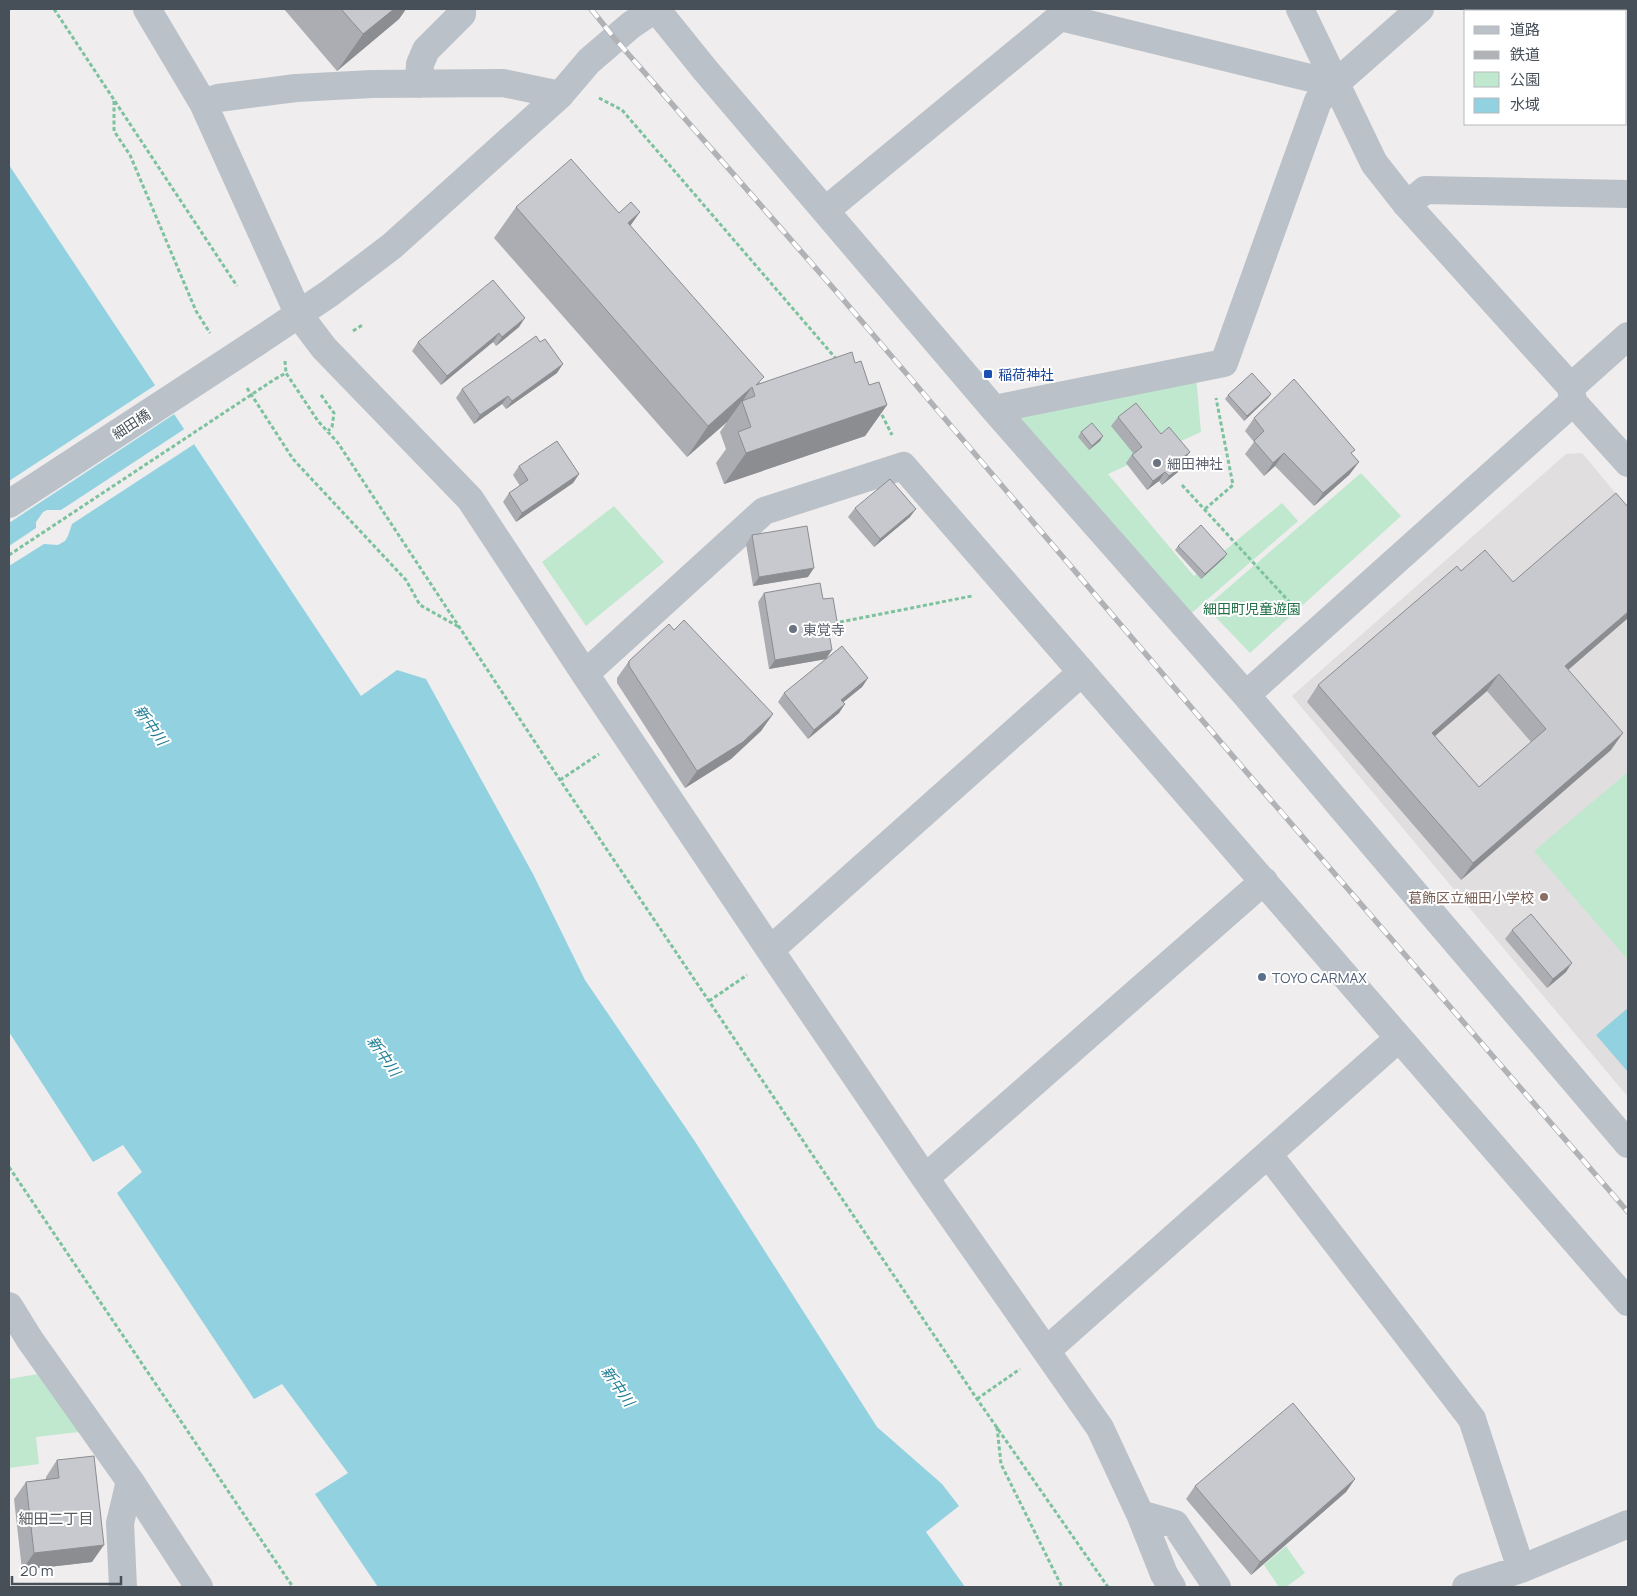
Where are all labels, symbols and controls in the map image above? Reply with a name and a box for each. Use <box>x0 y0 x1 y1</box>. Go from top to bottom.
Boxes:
legend <box>1464 10 1627 125</box>
text: 道路 <box>1510 19 1540 40</box>
text: 鉄道 <box>1510 44 1540 65</box>
text: 公園 <box>1510 69 1540 90</box>
text: 水域 <box>1510 94 1540 115</box>
place label: 稲荷神社 <box>998 365 1054 384</box>
marker: 稲荷神社 <box>982 368 994 380</box>
street label: 細田橋 <box>108 405 154 443</box>
place label: 細田神社 <box>1167 454 1223 473</box>
marker: 細田神社 <box>1151 457 1163 469</box>
park label: 細田町児童遊園 <box>1203 599 1301 618</box>
place label: 東覚寺 <box>803 620 845 639</box>
marker: 東覚寺 <box>787 623 799 635</box>
water label: 新中川 <box>129 701 174 751</box>
place label: 葛飾区立細田小学校 <box>1408 888 1534 907</box>
marker: 葛飾区立細田小学校 <box>1538 891 1550 903</box>
place label: TOYO CARMAX <box>1272 968 1367 987</box>
marker: TOYO CARMAX <box>1256 971 1268 983</box>
water label: 新中川 <box>362 1032 407 1082</box>
water label: 新中川 <box>596 1362 641 1412</box>
district label: 細田二丁目 <box>18 1508 94 1529</box>
scale bar <box>12 1554 121 1586</box>
text: 20 m <box>20 1560 53 1581</box>

